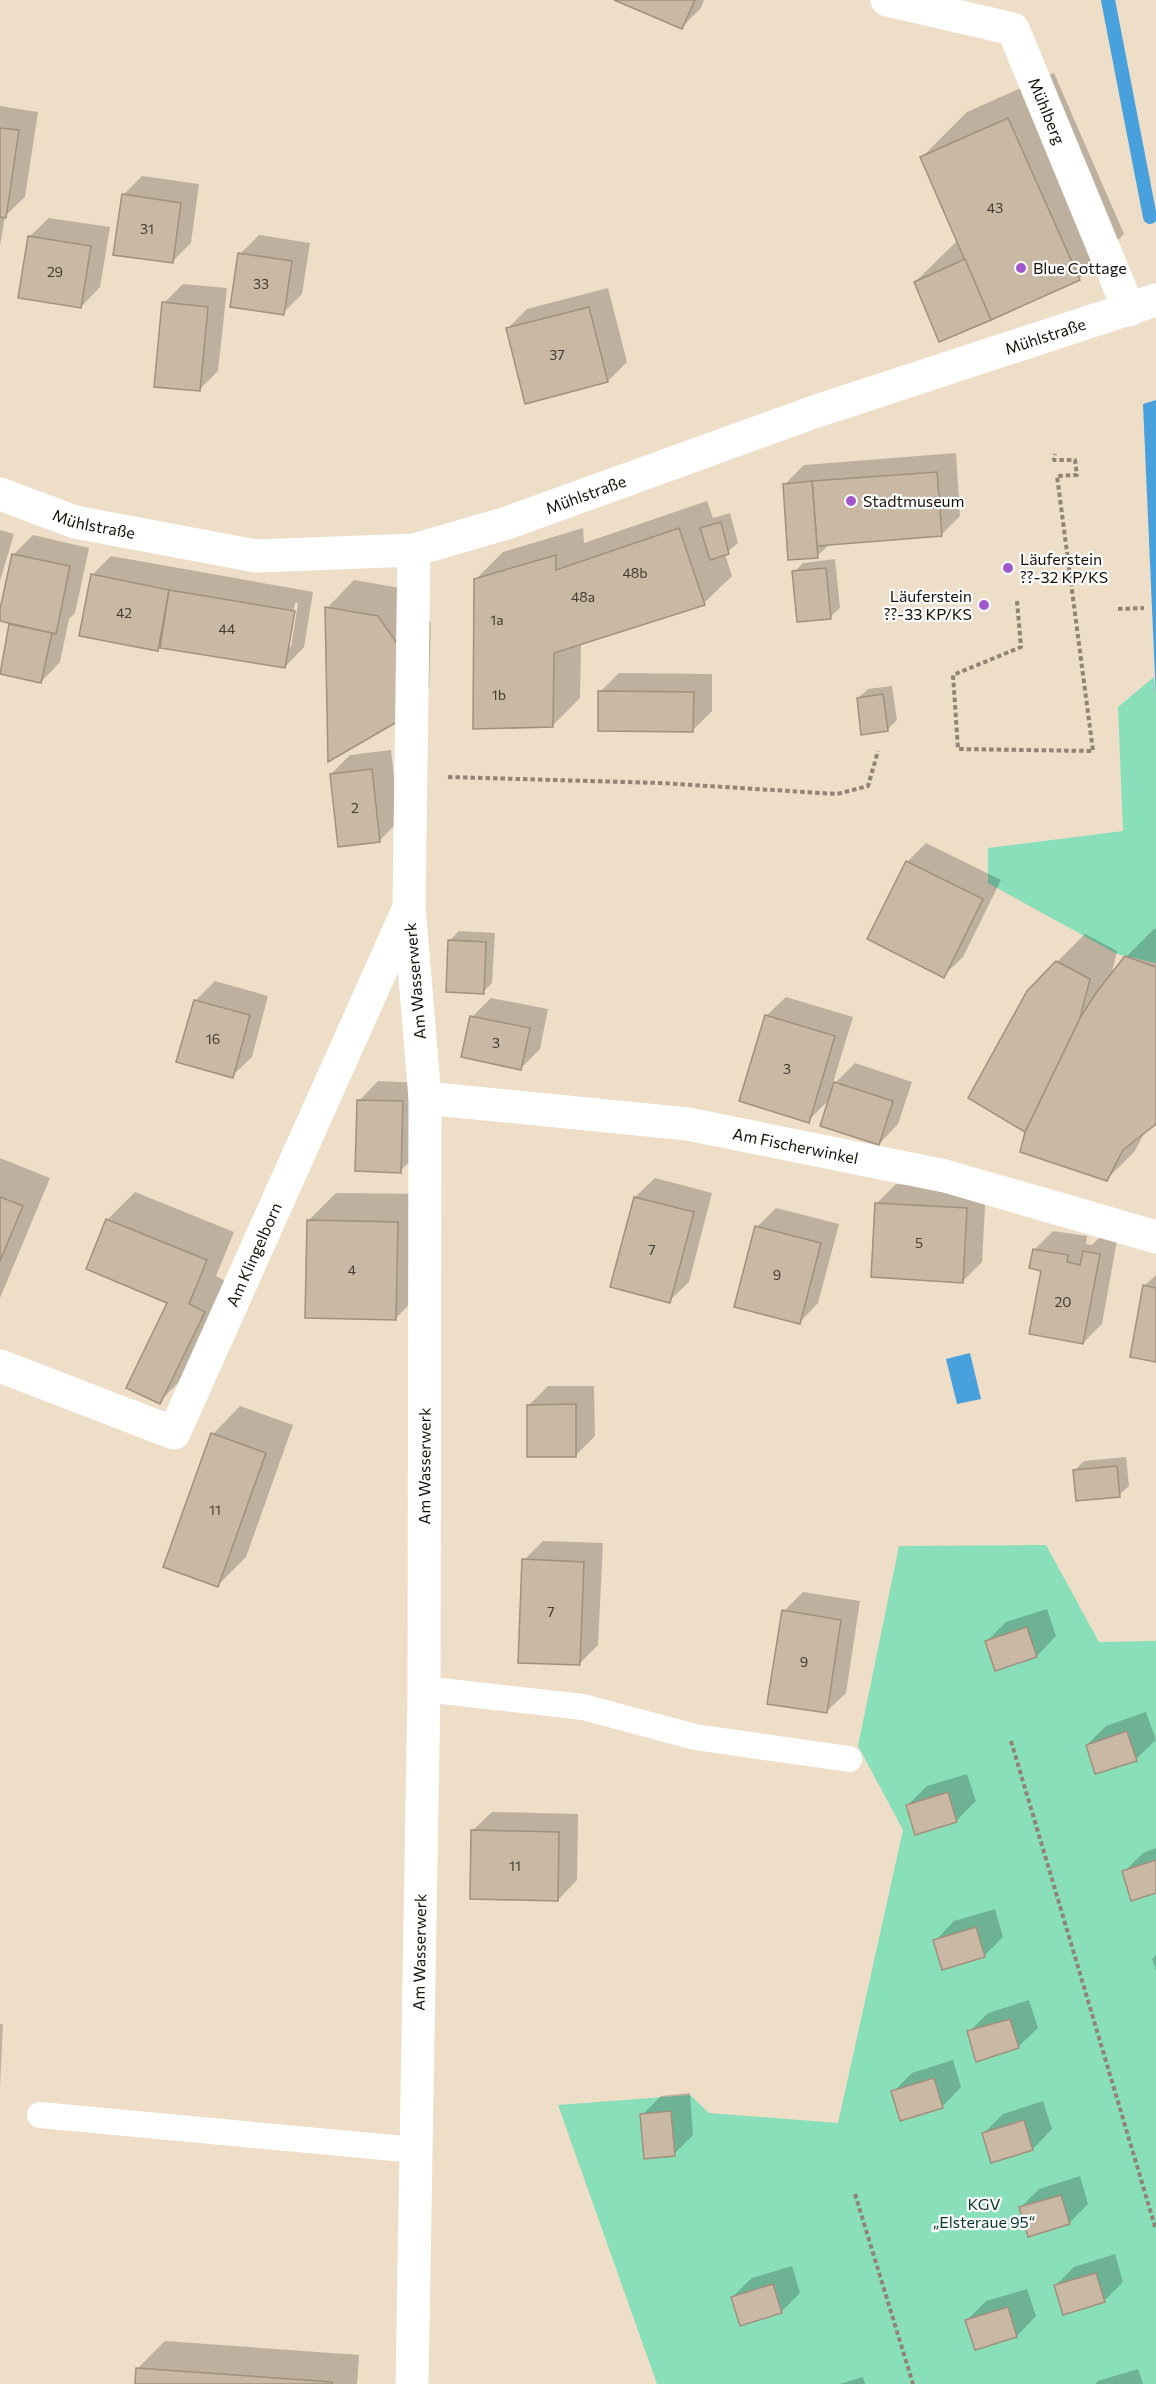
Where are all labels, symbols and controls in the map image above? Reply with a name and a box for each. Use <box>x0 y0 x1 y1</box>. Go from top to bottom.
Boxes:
street label: Mühlberg <box>1025 75 1070 147</box>
house number: 43 <box>987 199 1003 216</box>
house number: 31 <box>140 220 154 237</box>
place label: Blue Cottage <box>1033 258 1127 277</box>
marker: Blue Cottage <box>1014 261 1028 275</box>
house number: 29 <box>47 263 63 280</box>
house number: 33 <box>253 275 269 292</box>
street label: Mühlstraße <box>1002 314 1088 358</box>
house number: 37 <box>549 346 565 363</box>
street label: Mühlstraße <box>543 471 628 517</box>
place label: Stadtmuseum <box>863 491 964 510</box>
marker: Stadtmuseum <box>844 494 858 508</box>
street label: Mühlstraße <box>50 505 137 542</box>
place label: Läuferstein ??-32 KP/KS <box>1020 549 1108 586</box>
marker: Läuferstein ??-32 KP/KS <box>1001 561 1015 575</box>
house number: 48b <box>622 564 648 581</box>
place label: Läuferstein ??-33 KP/KS <box>884 586 972 623</box>
house number: 48a <box>571 588 595 605</box>
marker: Läuferstein ??-33 KP/KS <box>977 598 991 612</box>
house number: 42 <box>116 604 132 621</box>
house number: 1a <box>490 611 504 628</box>
house number: 44 <box>219 620 236 637</box>
house number: 1b <box>492 686 506 703</box>
house number: 2 <box>351 799 359 816</box>
street label: Am Wasserwerk <box>400 921 429 1040</box>
house number: 16 <box>206 1030 220 1047</box>
house number: 3 <box>492 1034 500 1051</box>
house number: 3 <box>783 1060 791 1077</box>
street label: Am Fischerwinkel <box>731 1123 860 1167</box>
street label: Am Klingelborn <box>222 1199 285 1309</box>
house number: 5 <box>915 1234 923 1251</box>
house number: 7 <box>648 1241 656 1258</box>
house number: 4 <box>348 1261 357 1278</box>
house number: 9 <box>773 1266 781 1283</box>
house number: 20 <box>1055 1293 1071 1310</box>
street label: Am Wasserwerk <box>414 1407 433 1525</box>
house number: 11 <box>209 1501 221 1518</box>
house number: 7 <box>547 1603 555 1620</box>
house number: 9 <box>800 1653 808 1670</box>
house number: 11 <box>509 1857 521 1874</box>
street label: Am Wasserwerk <box>408 1893 429 2011</box>
park label: KGV „Elsteraue 95“ <box>933 2194 1035 2231</box>

